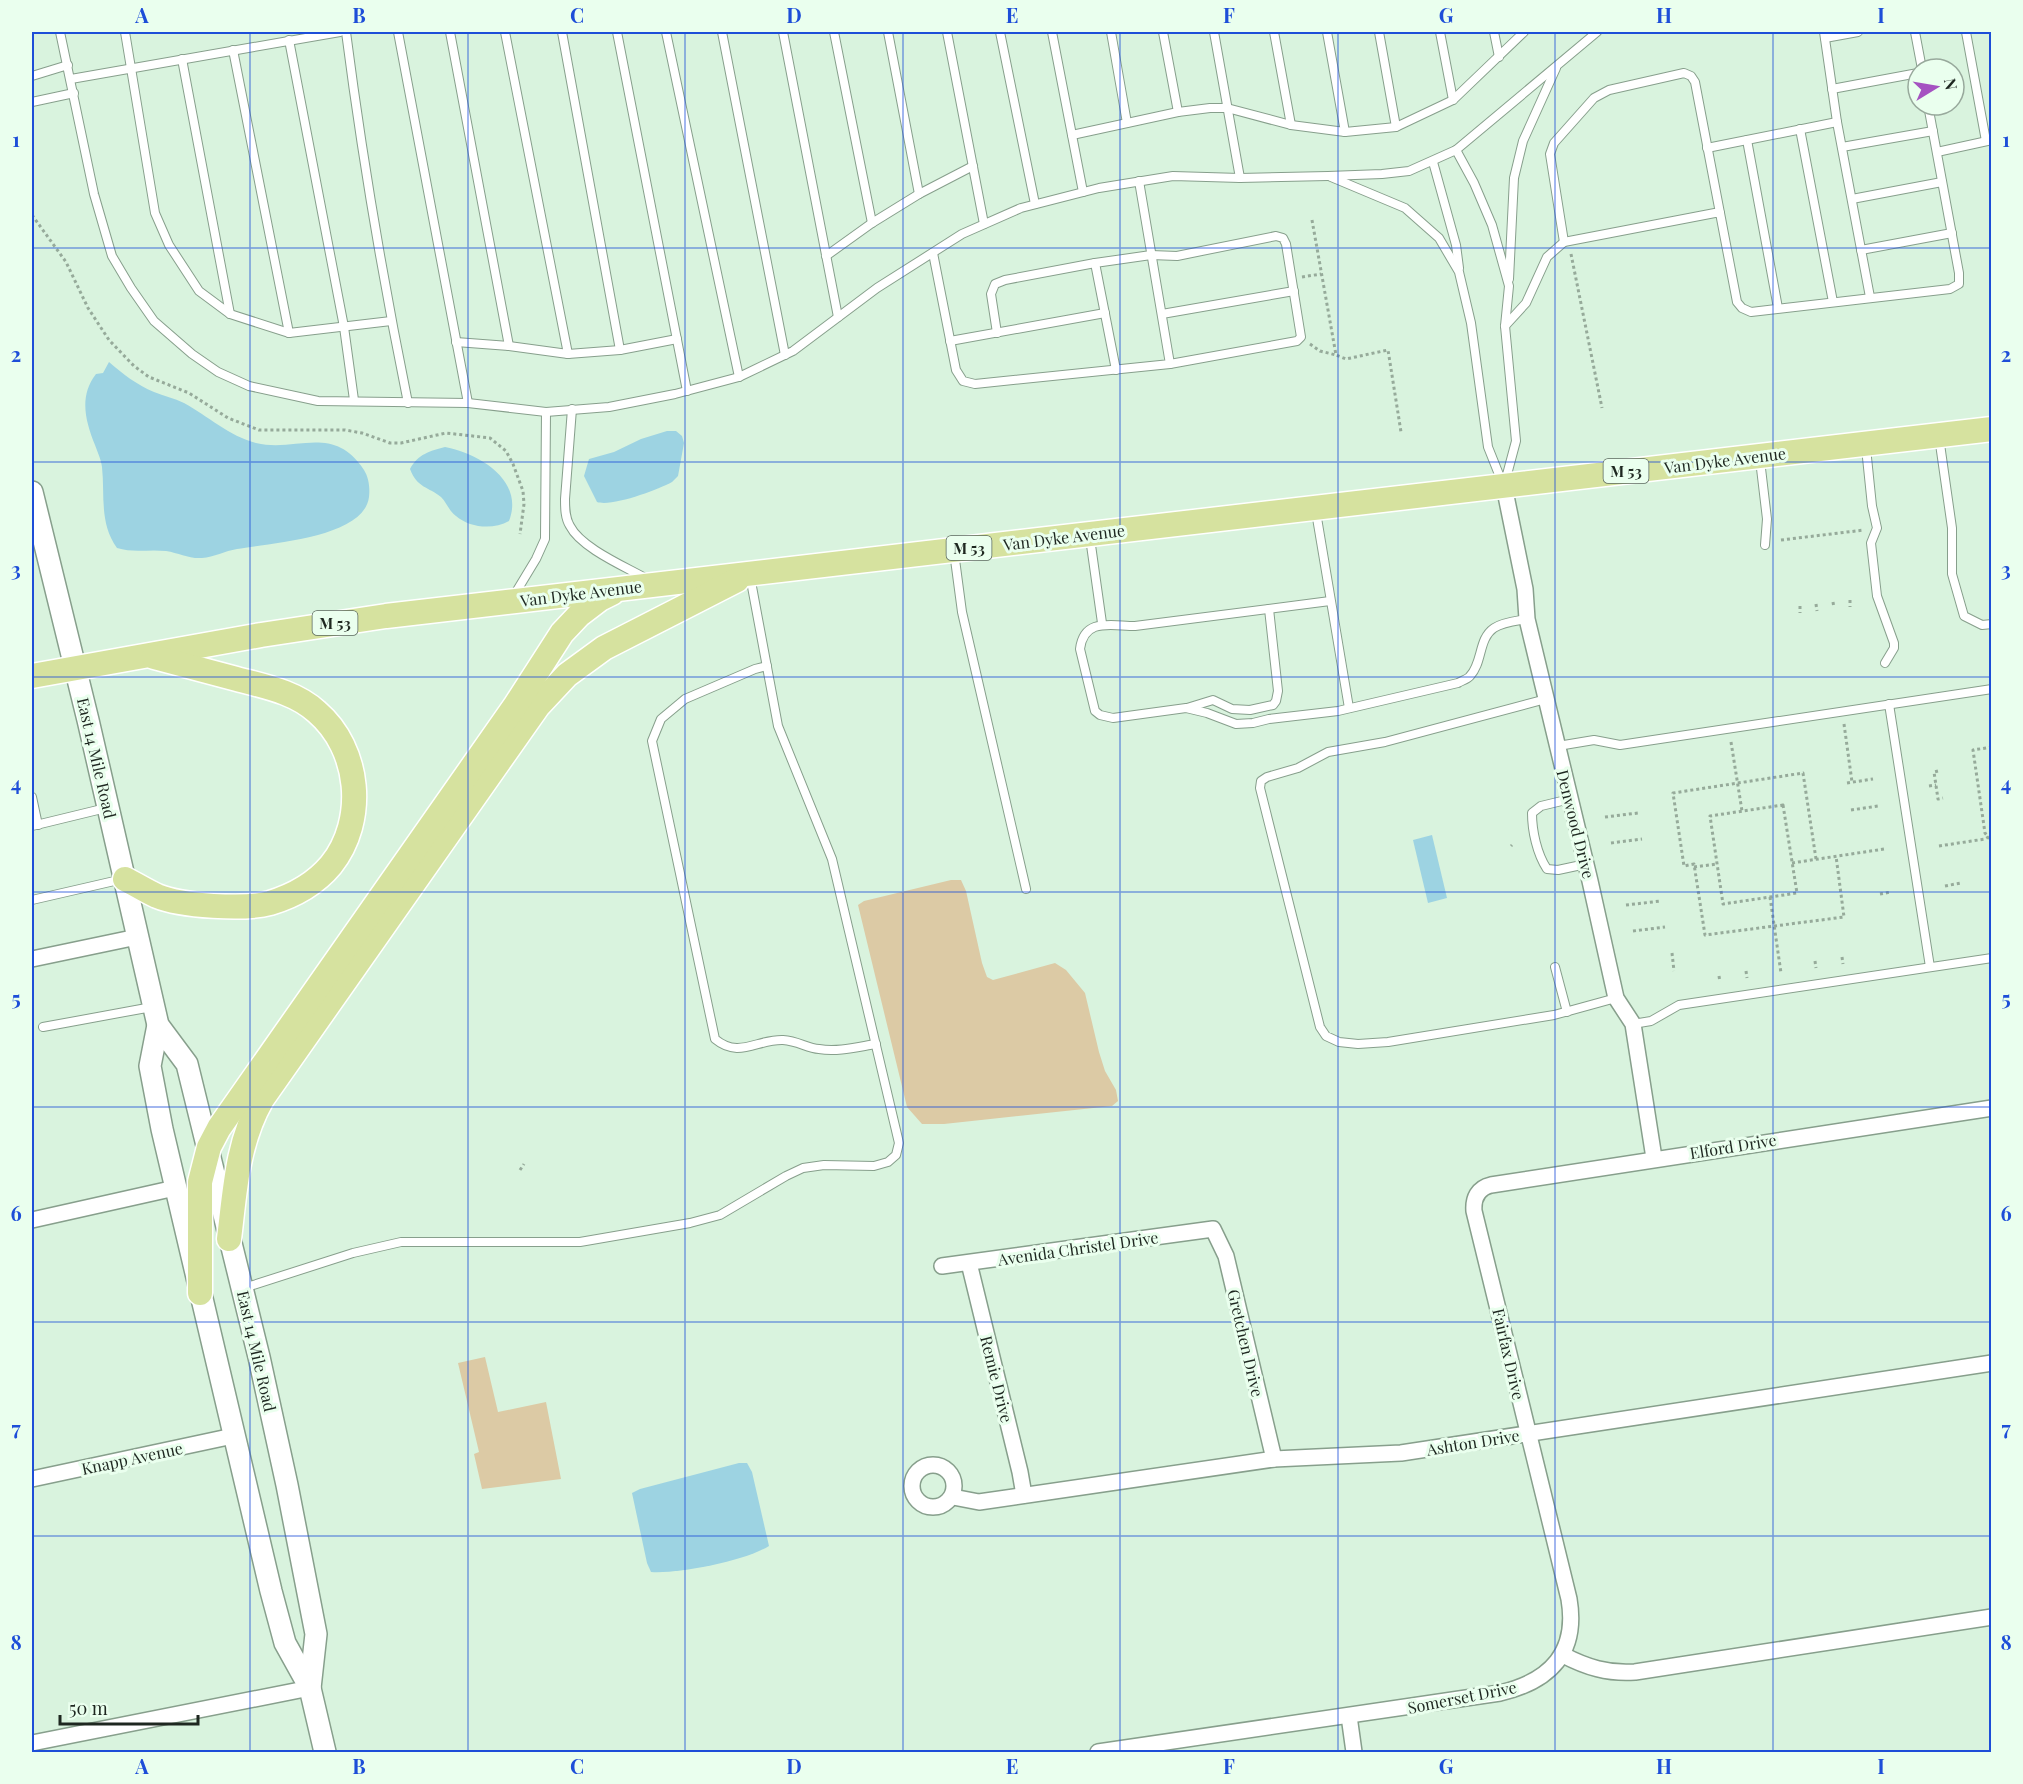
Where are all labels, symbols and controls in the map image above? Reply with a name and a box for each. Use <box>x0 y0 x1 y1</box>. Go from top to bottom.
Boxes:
text: A <box>134 1 149 28</box>
text: B <box>352 1 366 28</box>
text: C <box>570 1 584 28</box>
text: D <box>786 1 802 28</box>
text: E <box>1006 1 1018 28</box>
text: F <box>1223 1 1235 28</box>
text: G <box>1439 1 1454 28</box>
text: H <box>1656 1 1672 28</box>
text: I <box>1877 1 1885 28</box>
north arrow <box>1906 57 1966 117</box>
text: N <box>1940 76 1963 92</box>
text: 1 <box>12 125 20 152</box>
text: 1 <box>2002 125 2010 152</box>
text: 2 <box>11 340 21 367</box>
text: 2 <box>2001 340 2011 367</box>
street label: Van Dyke Avenue <box>1662 442 1787 478</box>
road number: M 53 <box>1604 459 1648 483</box>
street label: Van Dyke Avenue <box>1001 519 1126 555</box>
road number: M 53 <box>946 536 992 560</box>
text: 3 <box>11 555 21 582</box>
text: 3 <box>2001 555 2011 582</box>
street label: Van Dyke Avenue <box>518 575 643 611</box>
road number: M 53 <box>312 611 358 635</box>
street label: East 14 Mile Road <box>73 695 121 821</box>
street label: Denwood Drive <box>1552 768 1600 880</box>
text: 4 <box>11 769 21 796</box>
text: 4 <box>2001 769 2011 796</box>
text: 5 <box>11 984 21 1011</box>
text: 5 <box>2001 984 2011 1011</box>
street label: Elford Drive <box>1688 1129 1778 1163</box>
text: 6 <box>10 1199 22 1226</box>
text: 6 <box>2000 1199 2012 1226</box>
street label: Avenida Christel Drive <box>995 1226 1160 1270</box>
street label: Gretchen Drive <box>1223 1287 1269 1399</box>
street label: East 14 Mile Road <box>233 1288 281 1414</box>
street label: Fairfax Drive <box>1488 1306 1530 1402</box>
street label: Remie Drive <box>976 1333 1018 1425</box>
text: 7 <box>11 1414 21 1441</box>
text: 7 <box>2001 1414 2011 1441</box>
street label: Ashton Drive <box>1424 1424 1521 1460</box>
street label: Knapp Avenue <box>80 1437 184 1479</box>
text: 8 <box>10 1628 22 1655</box>
text: 8 <box>2000 1628 2012 1655</box>
street label: Somerset Drive <box>1406 1676 1518 1718</box>
scale bar <box>60 1688 198 1726</box>
text: 50 m <box>69 1696 108 1720</box>
text: A <box>134 1752 149 1779</box>
text: B <box>352 1752 366 1779</box>
text: C <box>570 1752 584 1779</box>
text: D <box>786 1752 802 1779</box>
text: E <box>1006 1752 1018 1779</box>
text: F <box>1223 1752 1235 1779</box>
text: G <box>1439 1752 1454 1779</box>
text: H <box>1656 1752 1672 1779</box>
text: I <box>1877 1752 1885 1779</box>

